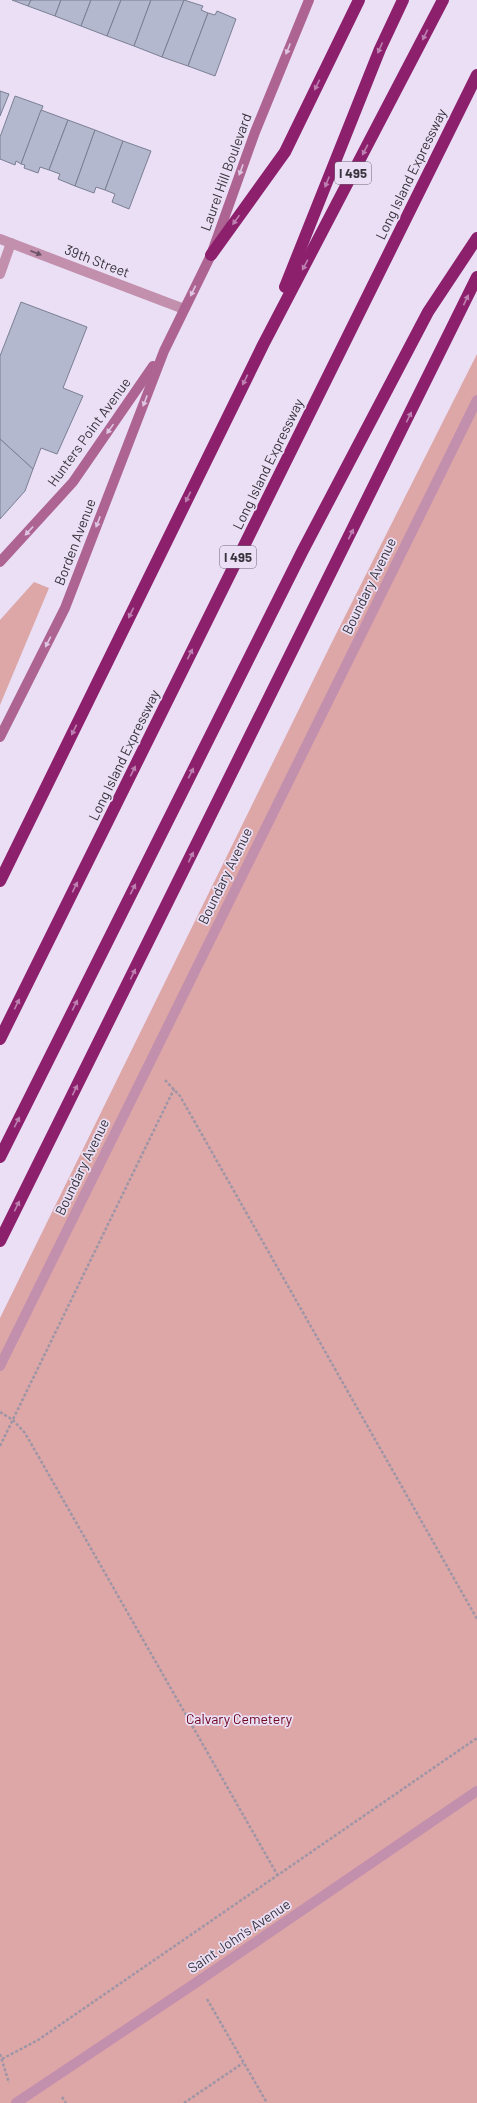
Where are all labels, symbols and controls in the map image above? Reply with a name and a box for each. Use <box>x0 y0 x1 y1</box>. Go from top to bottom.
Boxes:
one-way arrow <box>422 29 428 41</box>
one-way arrow <box>377 42 383 54</box>
one-way arrow <box>285 44 291 56</box>
one-way arrow <box>314 80 320 91</box>
street label: Long Island Expressway <box>371 105 450 242</box>
street label: Laurel Hill Boulevard <box>196 111 255 233</box>
one-way arrow <box>362 144 369 156</box>
road number: I 495 <box>335 162 371 184</box>
one-way arrow <box>238 165 244 177</box>
one-way arrow <box>324 176 330 188</box>
one-way arrow <box>232 215 240 225</box>
street label: 39th Street <box>62 240 132 281</box>
one-way arrow <box>31 250 43 256</box>
one-way arrow <box>301 259 308 271</box>
one-way arrow <box>190 285 196 297</box>
one-way arrow <box>463 295 469 306</box>
street label: Hunters Point Avenue <box>43 374 134 489</box>
one-way arrow <box>242 374 249 386</box>
one-way arrow <box>141 395 147 407</box>
street label: Long Island Expressway <box>228 395 307 532</box>
one-way arrow <box>406 411 412 423</box>
one-way arrow <box>106 424 114 435</box>
one-way arrow <box>185 491 191 502</box>
street label: Borden Avenue <box>50 496 99 588</box>
one-way arrow <box>94 516 100 528</box>
one-way arrow <box>24 526 34 536</box>
one-way arrow <box>348 528 355 539</box>
street label: Boundary Avenue <box>338 535 399 637</box>
road number: I 495 <box>220 546 256 568</box>
one-way arrow <box>128 608 134 619</box>
one-way arrow <box>44 636 51 647</box>
one-way arrow <box>187 648 193 660</box>
street label: Long Island Expressway <box>84 686 163 823</box>
one-way arrow <box>71 724 77 736</box>
one-way arrow <box>130 765 136 776</box>
one-way arrow <box>188 767 195 779</box>
street label: Boundary Avenue <box>194 825 255 927</box>
one-way arrow <box>188 851 194 863</box>
one-way arrow <box>72 881 78 893</box>
one-way arrow <box>130 883 137 895</box>
one-way arrow <box>130 968 136 979</box>
one-way arrow <box>14 998 20 1009</box>
one-way arrow <box>72 1000 79 1011</box>
one-way arrow <box>72 1084 78 1096</box>
one-way arrow <box>14 1116 21 1128</box>
street label: Boundary Avenue <box>51 1116 112 1218</box>
one-way arrow <box>14 1201 20 1212</box>
park label: Calvary Cemetery <box>186 1710 293 1727</box>
street label: Saint John's Avenue <box>184 1895 293 1976</box>

